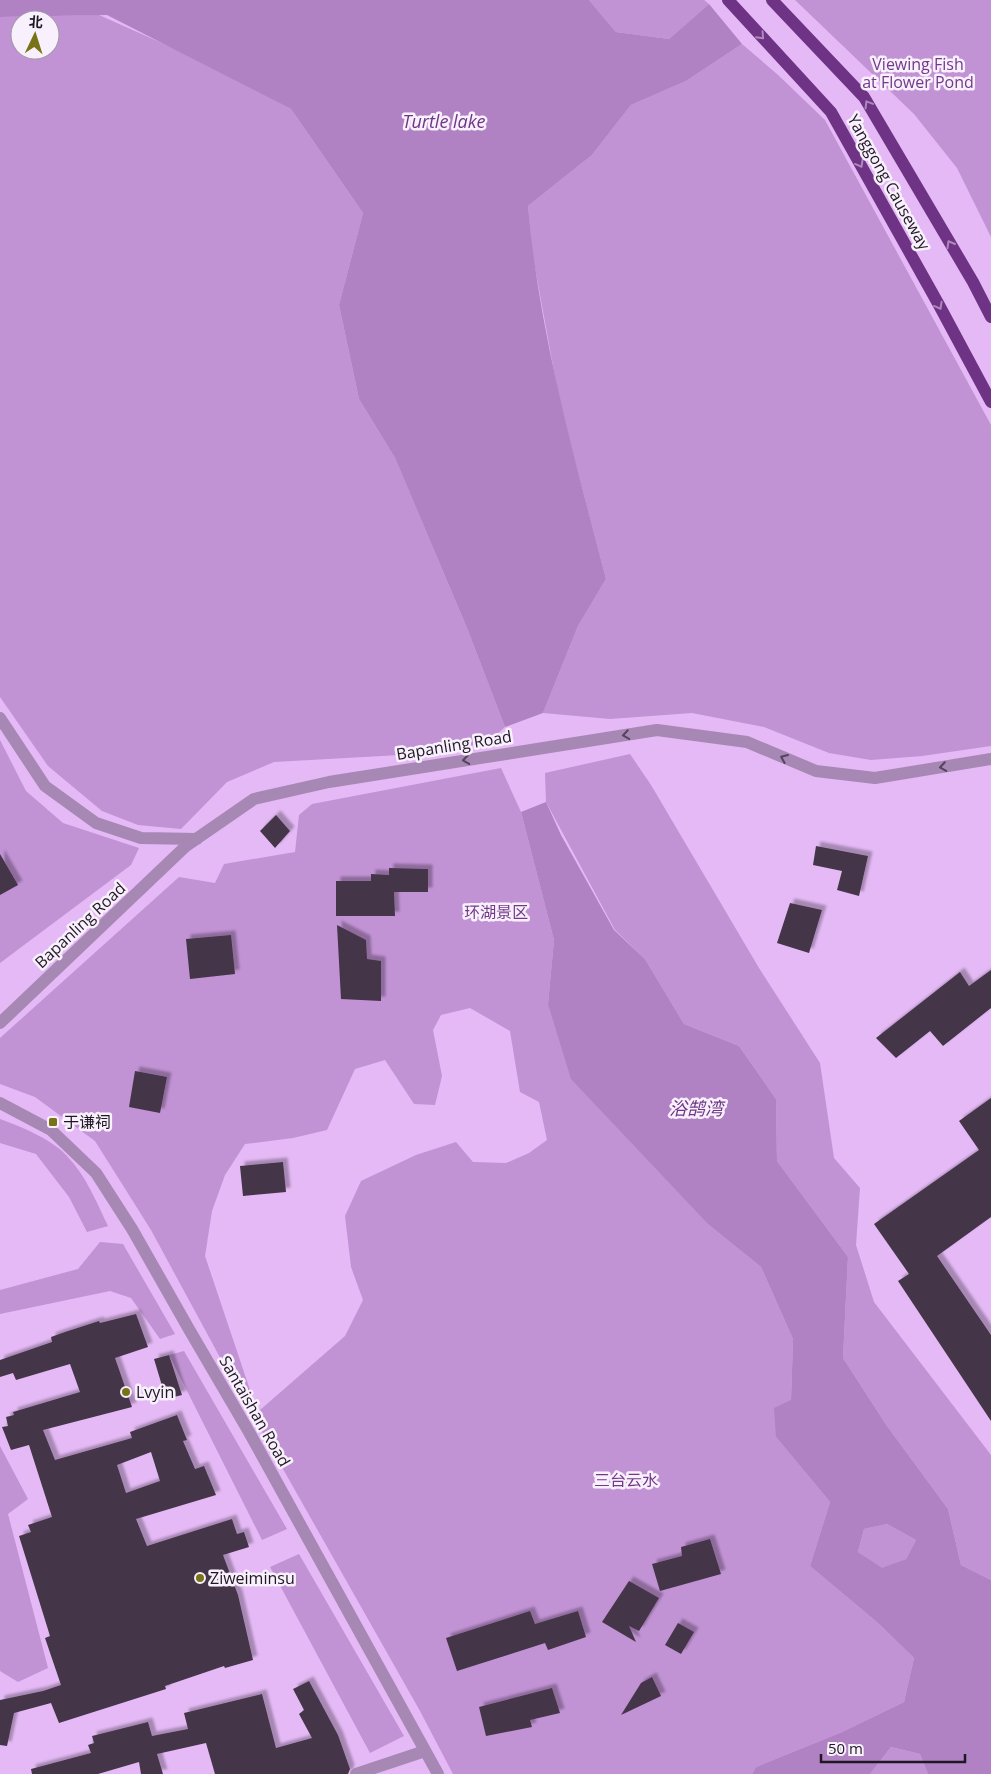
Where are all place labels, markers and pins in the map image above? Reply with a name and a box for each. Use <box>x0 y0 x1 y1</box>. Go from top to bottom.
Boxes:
place label: 于谦祠 <box>63 1111 111 1133</box>
marker: 于谦祠 <box>47 1116 59 1128</box>
place label: Lvyin <box>136 1381 174 1403</box>
marker: Lvyin <box>120 1386 132 1398</box>
place label: Ziweiminsu <box>210 1567 295 1589</box>
marker: Ziweiminsu <box>194 1572 206 1584</box>

